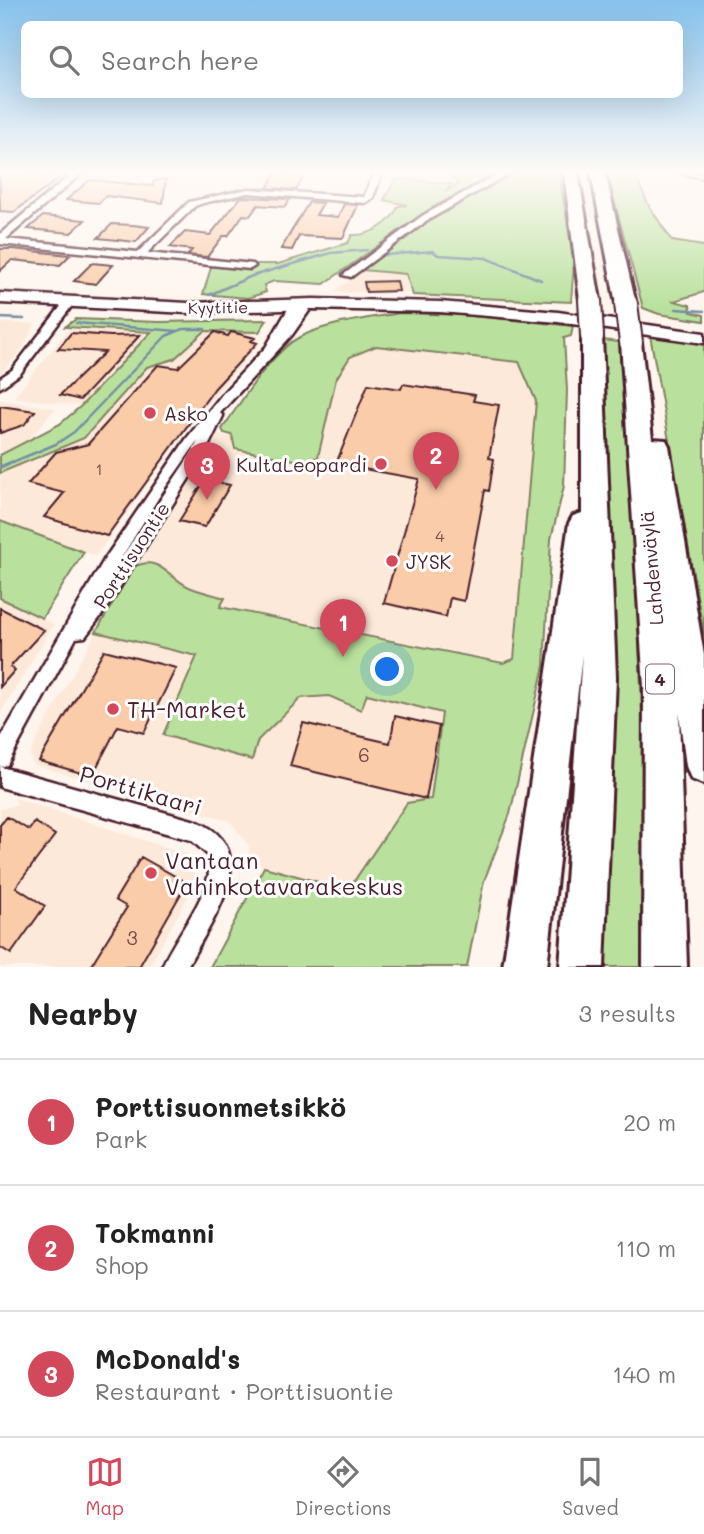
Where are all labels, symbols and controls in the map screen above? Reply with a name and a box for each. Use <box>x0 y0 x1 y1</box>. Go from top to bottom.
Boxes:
search box <box>21 21 683 98</box>
icon: search <box>45 41 83 79</box>
text: Search here <box>101 43 259 77</box>
street label: Kyytitie <box>188 296 248 318</box>
place label: Asko <box>164 401 208 426</box>
marker: Asko <box>142 405 158 421</box>
pin: 2 <box>413 432 459 490</box>
pin: 3 <box>184 442 230 500</box>
place label: KultaLeopardi <box>236 452 367 477</box>
marker: KultaLeopardi <box>373 456 389 472</box>
house number: 1 <box>95 458 103 479</box>
street label: Porttisuontie <box>87 497 175 613</box>
street label: Lahdenväylä <box>634 510 668 626</box>
house number: 4 <box>435 525 445 546</box>
place label: JYSK <box>406 549 452 574</box>
marker: JYSK <box>384 553 400 569</box>
pin: 1 <box>320 599 366 657</box>
your location <box>370 652 404 686</box>
road number: 4 <box>646 664 674 694</box>
place label: TH-Market <box>127 694 247 724</box>
marker: TH-Market <box>105 701 121 717</box>
house number: 6 <box>358 742 370 767</box>
street label: Porttikaari <box>76 758 206 822</box>
place label: Vantaan Vahinkotavarakeskus <box>165 845 403 901</box>
marker: Vantaan Vahinkotavarakeskus <box>143 865 159 881</box>
house number: 3 <box>126 925 138 950</box>
text: Nearby <box>28 993 138 1033</box>
text: 3 results <box>579 998 676 1028</box>
text: Porttisuonmetsikkö <box>95 1090 346 1124</box>
text: 1 <box>46 1107 56 1137</box>
text: 20 m <box>623 1107 676 1137</box>
text: Park <box>95 1124 147 1154</box>
text: Tokmanni <box>95 1216 215 1250</box>
text: 2 <box>45 1233 57 1263</box>
text: 110 m <box>616 1233 676 1263</box>
text: Shop <box>95 1250 149 1280</box>
text: McDonald's <box>95 1342 240 1376</box>
text: 3 <box>44 1359 58 1389</box>
text: 140 m <box>612 1359 676 1389</box>
text: Restaurant · Porttisuontie <box>95 1376 394 1406</box>
tab: Map <box>85 1453 124 1520</box>
tab: Directions <box>295 1453 391 1520</box>
tab: Saved <box>562 1453 619 1520</box>

